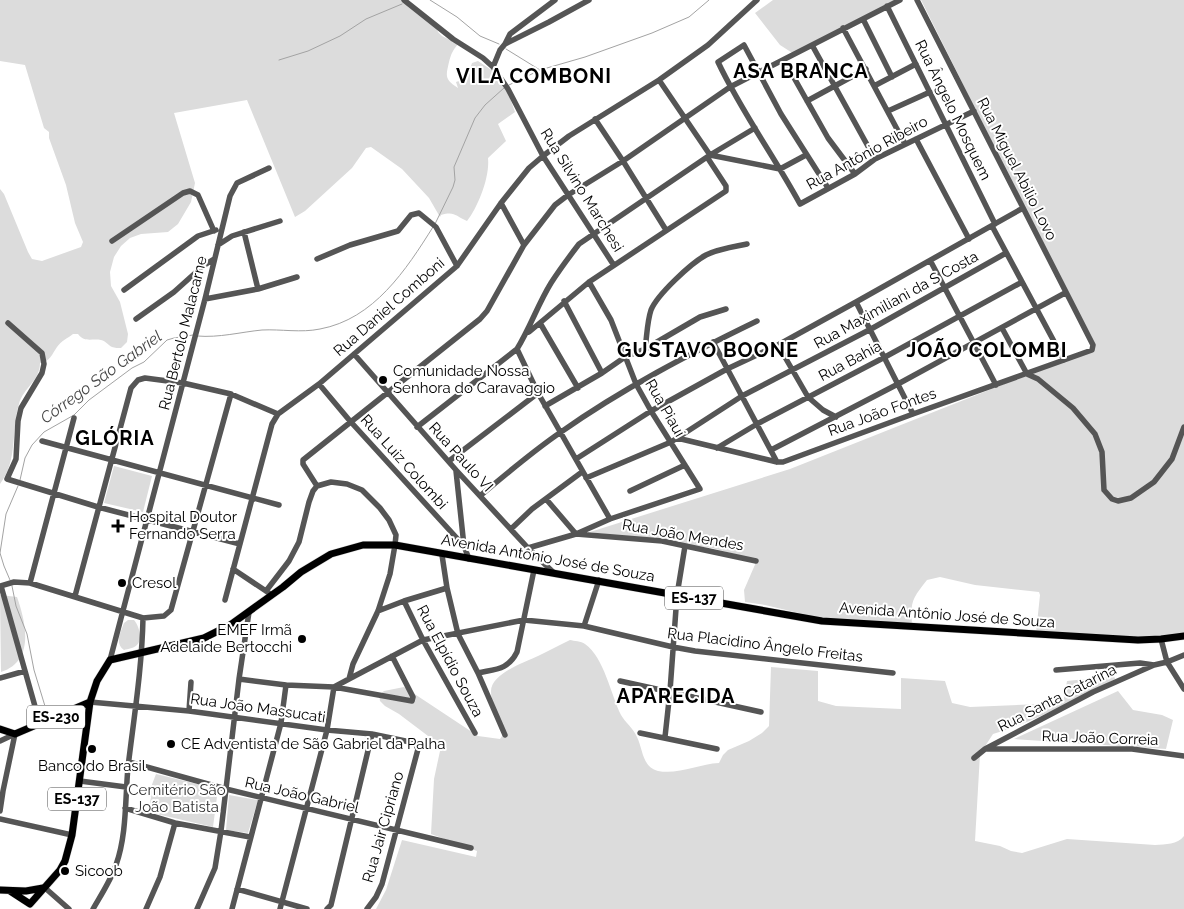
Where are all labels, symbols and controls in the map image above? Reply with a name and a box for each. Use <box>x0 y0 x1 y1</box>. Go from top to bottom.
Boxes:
street label: Rua Ângelo Mosquem <box>911 37 995 183</box>
district label: ASA BRANCA <box>733 59 869 83</box>
district label: VILA COMBONI <box>456 64 612 88</box>
street label: Rua Miguel Abilio Lovo <box>973 95 1061 243</box>
street label: Rua Antônio Ribeiro <box>803 112 931 194</box>
street label: Rua Silvino Marchesi <box>537 125 627 255</box>
street label: Rua Maximiliani da S Costa <box>811 247 981 353</box>
street label: Rua Bertolo Malacarne <box>155 254 211 412</box>
street label: Rua Daniel Comboni <box>330 254 448 360</box>
water label: Córrego São Gabriel <box>37 327 165 427</box>
street label: Rua Bahia <box>815 337 885 385</box>
district label: GUSTAVO BOONE <box>617 338 799 362</box>
district label: JOÃO COLOMBI <box>907 338 1067 362</box>
place label: Comunidade Nossa Senhora do Caravaggio <box>393 362 555 397</box>
marker: Comunidade Nossa Senhora do Caravaggio <box>377 374 389 386</box>
street label: Rua Piauí <box>641 376 689 441</box>
street label: Rua João Fontes <box>825 384 939 440</box>
street label: Rua Luiz Colombi <box>357 411 451 513</box>
street label: Rua Paulo VI <box>425 419 497 495</box>
district label: GLÓRIA <box>75 426 155 450</box>
place label: Hospital Doutor Fernando Serra <box>129 508 238 543</box>
street label: Rua João Mendes <box>621 515 745 555</box>
marker: Hospital Doutor Fernando Serra <box>111 519 125 533</box>
street label: Avenida Antônio José de Souza <box>440 530 656 586</box>
place label: Cresol <box>132 574 177 592</box>
marker: Cresol <box>116 577 128 589</box>
road number: ES-137 <box>665 586 723 610</box>
street label: Avenida Antônio José de Souza <box>838 598 1056 632</box>
street label: Rua Elpídio Souza <box>413 602 487 720</box>
place label: EMEF Irmã Adelaide Bertocchi <box>160 621 292 656</box>
street label: Rua Placidino Ângelo Freitas <box>666 624 864 666</box>
marker: EMEF Irmã Adelaide Bertocchi <box>296 633 308 645</box>
street label: Rua Santa Catarina <box>995 660 1119 736</box>
district label: APARECIDA <box>616 684 736 708</box>
street label: Rua João Massucati <box>189 690 327 726</box>
road number: ES-230 <box>27 706 85 729</box>
street label: Rua João Correia <box>1041 727 1159 749</box>
place label: CE Adventista de São Gabriel da Palha <box>181 735 446 753</box>
marker: CE Adventista de São Gabriel da Palha <box>165 738 177 750</box>
marker: Banco do Brasil <box>86 743 98 755</box>
place label: Banco do Brasil <box>38 757 147 775</box>
street label: Rua Jair Cipriano <box>359 769 407 885</box>
street label: Rua João Gabriel <box>243 773 362 817</box>
park label: Cemitério São João Batista <box>128 781 226 816</box>
road number: ES-137 <box>48 788 106 811</box>
place label: Sicoob <box>75 862 123 880</box>
marker: Sicoob <box>59 865 71 877</box>

